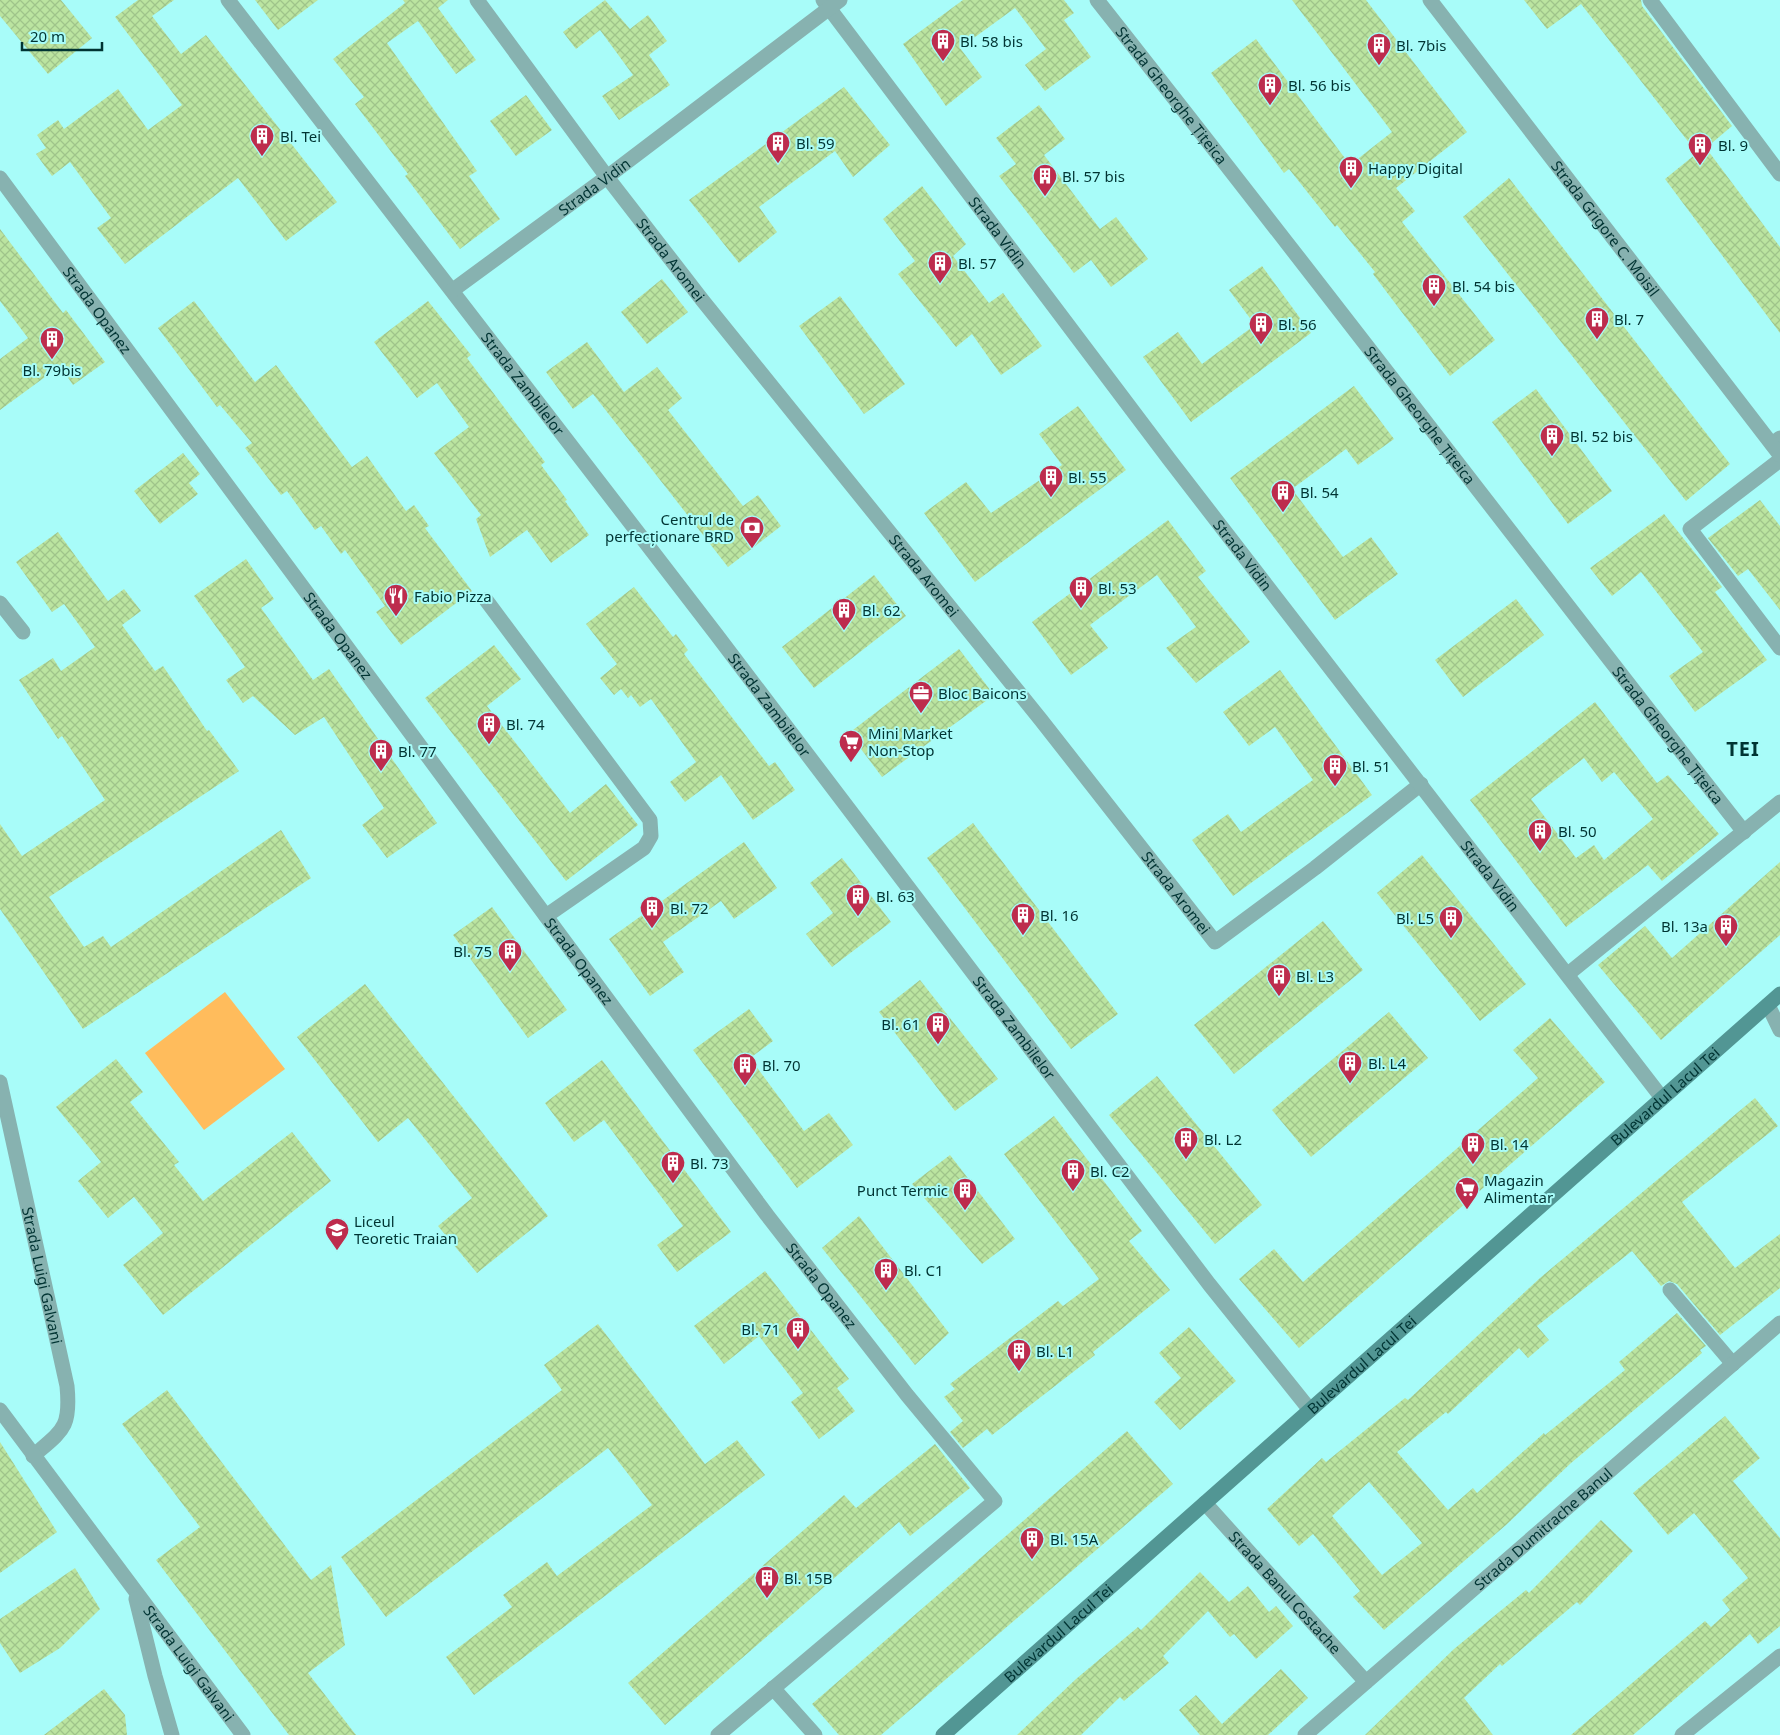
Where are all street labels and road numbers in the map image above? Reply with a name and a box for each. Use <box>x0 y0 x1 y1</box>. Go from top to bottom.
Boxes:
street label: Strada Gheorghe Țițeica <box>1112 22 1232 168</box>
street label: Strada Vidin <box>554 153 634 220</box>
street label: Strada Grigore C. Moisil <box>1547 156 1664 300</box>
street label: Strada Vidin <box>965 192 1032 272</box>
street label: Strada Aromei <box>632 214 710 305</box>
street label: Strada Opanez <box>59 262 136 357</box>
street label: Strada Zambilelor <box>477 328 569 439</box>
street label: Strada Gheorghe Țițeica <box>1360 342 1480 488</box>
street label: Strada Vidin <box>1209 515 1277 595</box>
street label: Strada Aromei <box>885 530 964 621</box>
street label: Strada Opanez <box>300 588 377 683</box>
street label: Strada Zambilelor <box>724 649 816 761</box>
street label: Strada Gheorghe Țițeica <box>1608 662 1728 808</box>
street label: Strada Vidin <box>1457 836 1524 915</box>
street label: Strada Aromei <box>1137 847 1215 938</box>
street label: Strada Opanez <box>540 913 618 1009</box>
street label: Strada Zambilelor <box>969 972 1060 1083</box>
street label: Bulevardul Lacul Tei <box>1606 1042 1724 1150</box>
street label: Strada Luigi Galvani <box>18 1205 67 1346</box>
street label: Strada Opanez <box>782 1238 861 1332</box>
street label: Bulevardul Lacul Tei <box>1303 1311 1420 1418</box>
street label: Strada Dumitrache Banul <box>1470 1463 1616 1594</box>
street label: Strada Banul Costache <box>1225 1527 1346 1658</box>
street label: Bulevardul Lacul Tei <box>999 1579 1117 1687</box>
street label: Strada Luigi Galvani <box>139 1601 239 1725</box>

